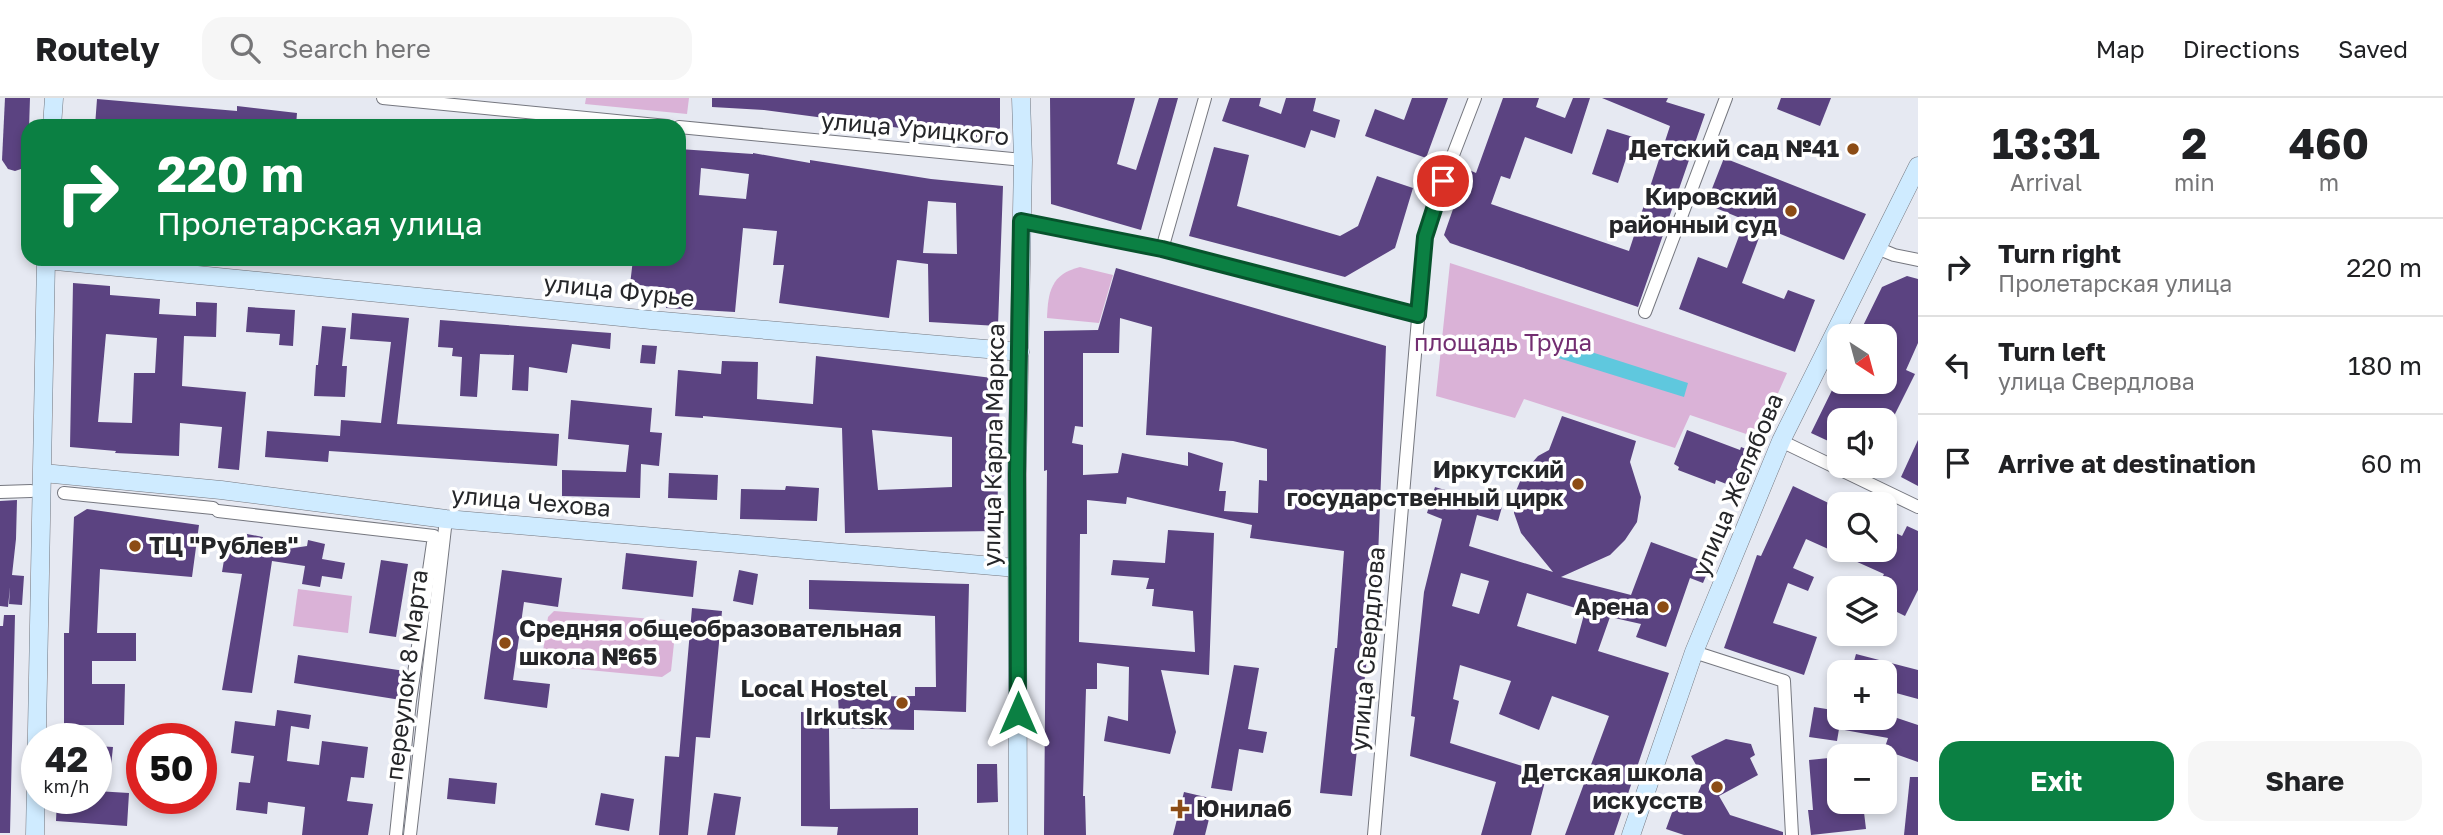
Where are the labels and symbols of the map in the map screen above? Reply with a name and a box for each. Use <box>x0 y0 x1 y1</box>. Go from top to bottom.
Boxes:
street label: улица Урицкого <box>820 105 1010 150</box>
place label: Детский сад №41 <box>1629 133 1839 162</box>
marker: Детский сад №41 <box>1845 141 1861 157</box>
pin <box>1413 151 1473 211</box>
place label: Кировский районный суд <box>1609 181 1777 238</box>
marker: Кировский районный суд <box>1783 203 1799 219</box>
street label: улица Фурье <box>542 267 696 312</box>
street label: улица Карла Маркса <box>976 323 1009 567</box>
north arrow <box>1827 324 1897 394</box>
park label: площадь Труда <box>1414 327 1592 356</box>
street label: улица Желябова <box>1685 388 1788 580</box>
place label: Иркутский государственный цирк <box>1287 454 1564 511</box>
marker: Иркутский государственный цирк <box>1570 476 1586 492</box>
street label: улица Чехова <box>450 479 612 522</box>
place label: ТЦ "Рублев" <box>149 530 298 559</box>
marker: ТЦ "Рублев" <box>127 538 143 554</box>
street label: улица Свердлова <box>1343 545 1390 752</box>
street label: переулок 8 Марта <box>378 568 433 782</box>
place label: Арена <box>1574 591 1649 620</box>
marker: Арена <box>1655 599 1671 615</box>
place label: Средняя общеобразовательная школа №65 <box>519 613 902 670</box>
marker: Средняя общеобразовательная школа №65 <box>497 635 513 651</box>
place label: Local Hostel Irkutsk <box>740 673 888 730</box>
position arrow <box>981 676 1055 750</box>
marker: Local Hostel Irkutsk <box>894 695 910 711</box>
speed limit sign: 50 <box>126 723 217 814</box>
place label: Детская школа искусств <box>1521 757 1703 814</box>
marker: Детская школа искусств <box>1709 779 1725 795</box>
place label: Юнилаб <box>1196 793 1292 822</box>
marker: Юнилаб <box>1170 799 1190 819</box>

